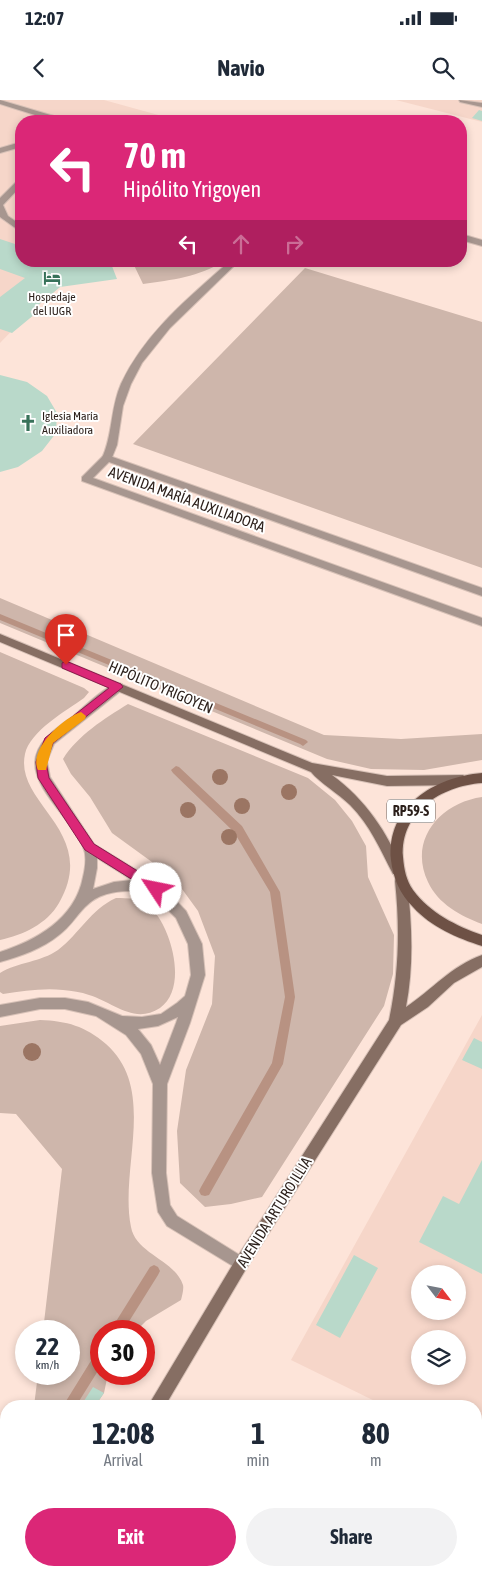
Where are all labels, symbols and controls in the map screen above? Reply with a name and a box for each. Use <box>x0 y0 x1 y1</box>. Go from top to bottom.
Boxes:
text: 12:07 <box>25 7 64 29</box>
icon: back <box>25 54 53 82</box>
icon: search <box>429 54 457 82</box>
text: Navio <box>217 55 265 81</box>
icon: left <box>40 135 105 200</box>
text: 70 m <box>123 135 186 175</box>
text: Hipólito Yrigoyen <box>123 176 261 202</box>
icon: left <box>174 230 202 258</box>
icon: ahead <box>227 230 255 258</box>
icon: right <box>280 230 308 258</box>
hotel icon: Hospedaje del IUGR <box>42 268 62 288</box>
place label: Hospedaje del IUGR <box>28 290 76 318</box>
place label: Iglesia María Auxiliadora <box>42 409 98 437</box>
church icon: Iglesia María Auxiliadora <box>18 413 38 433</box>
street label: AVENIDA MARÍA AUXILIADORA <box>106 463 268 535</box>
pin <box>45 614 87 665</box>
icon: arrive <box>52 621 80 649</box>
street label: HIPÓLITO YRIGOYEN <box>106 657 216 717</box>
road number: RP59-S <box>387 799 435 822</box>
position arrow <box>129 862 181 914</box>
street label: AVENIDA ARTURO ILLIA <box>233 1153 315 1270</box>
north arrow <box>411 1265 466 1320</box>
map controls <box>411 1265 466 1385</box>
speed limit sign: 30 <box>90 1320 155 1385</box>
button: layers <box>411 1330 466 1385</box>
text: 22 <box>36 1332 59 1360</box>
text: km/h <box>36 1358 59 1372</box>
text: 12:08 <box>92 1416 154 1450</box>
text: 1 <box>251 1416 265 1450</box>
text: 80 <box>362 1416 390 1450</box>
text: Arrival <box>104 1451 143 1469</box>
text: min <box>247 1451 270 1469</box>
text: m <box>370 1451 382 1469</box>
button: Exit <box>25 1508 236 1566</box>
button: Share <box>246 1508 457 1566</box>

